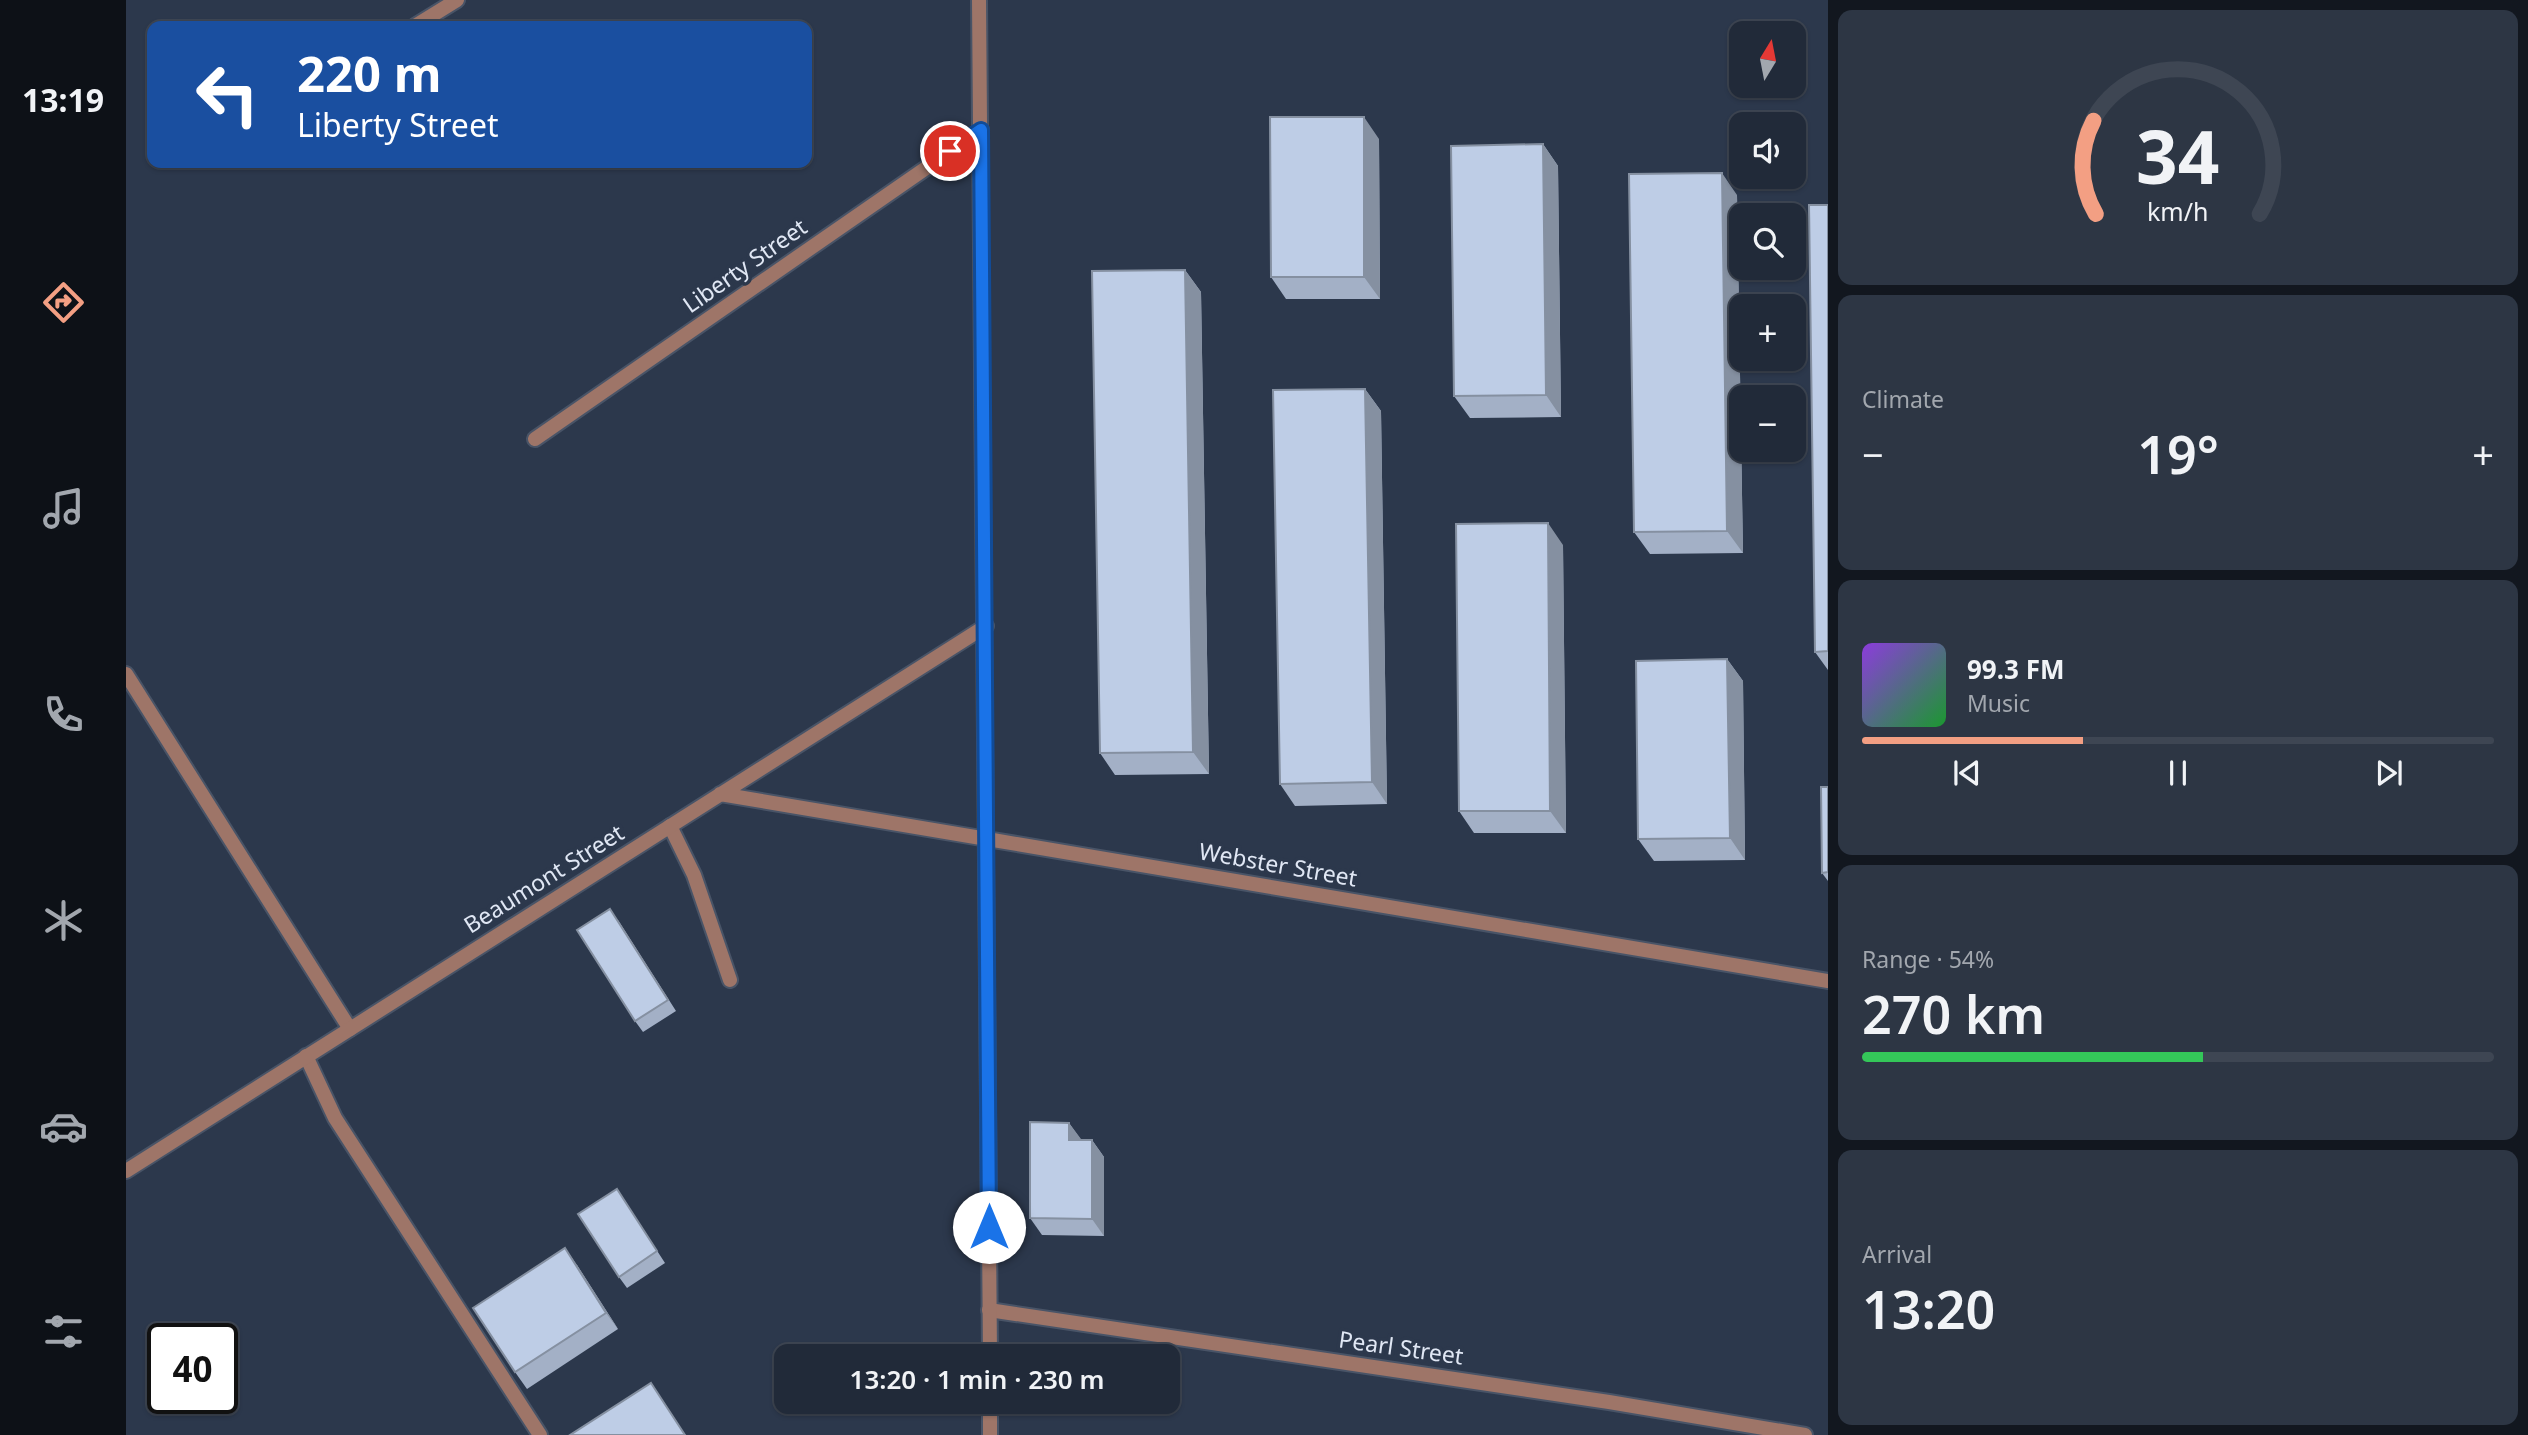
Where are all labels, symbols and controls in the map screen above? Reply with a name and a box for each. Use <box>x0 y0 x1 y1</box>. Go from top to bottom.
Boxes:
north arrow <box>1729 21 1806 98</box>
map controls <box>1729 21 1806 462</box>
text: 220 m <box>297 40 442 106</box>
icon: left <box>182 49 273 140</box>
text: 13:19 <box>22 78 104 121</box>
text: Liberty Street <box>297 103 499 146</box>
text: 34 <box>2136 106 2220 205</box>
button: sound <box>1729 112 1806 189</box>
pin <box>920 121 980 181</box>
icon: arrive <box>931 132 969 170</box>
text: km/h <box>2147 193 2209 227</box>
button: search <box>1729 203 1806 280</box>
street label: Liberty Street <box>676 211 813 320</box>
icon: directions <box>39 278 88 327</box>
button: + <box>1729 294 1806 371</box>
text: Climate <box>1862 383 1944 415</box>
button: − <box>1729 385 1806 462</box>
text: 19° <box>2137 418 2219 489</box>
text: − <box>1862 428 1884 480</box>
text: + <box>2472 428 2494 480</box>
icon: music <box>39 484 88 533</box>
text: 99.3 FM <box>1967 651 2064 687</box>
text: Music <box>1967 687 2030 719</box>
icon: phone <box>39 690 88 739</box>
icon: previous <box>1948 754 1986 792</box>
icon: pause <box>2159 754 2197 792</box>
icon: next <box>2370 754 2408 792</box>
street label: Beaumont Street <box>457 816 630 940</box>
street label: Webster Street <box>1197 834 1360 894</box>
icon: climate <box>39 896 88 945</box>
text: Range · 54% <box>1862 943 1994 975</box>
text: 270 km <box>1862 978 2045 1049</box>
icon: car <box>39 1102 88 1151</box>
position arrow <box>952 1190 1026 1264</box>
text: Arrival <box>1862 1238 1932 1270</box>
text: 13:20 <box>1862 1273 1995 1344</box>
icon: filters <box>39 1307 88 1356</box>
street label: Pearl Street <box>1337 1322 1465 1372</box>
speed limit sign: 40 <box>147 1323 238 1414</box>
text: 13:20 · 1 min · 230 m <box>850 1361 1104 1397</box>

